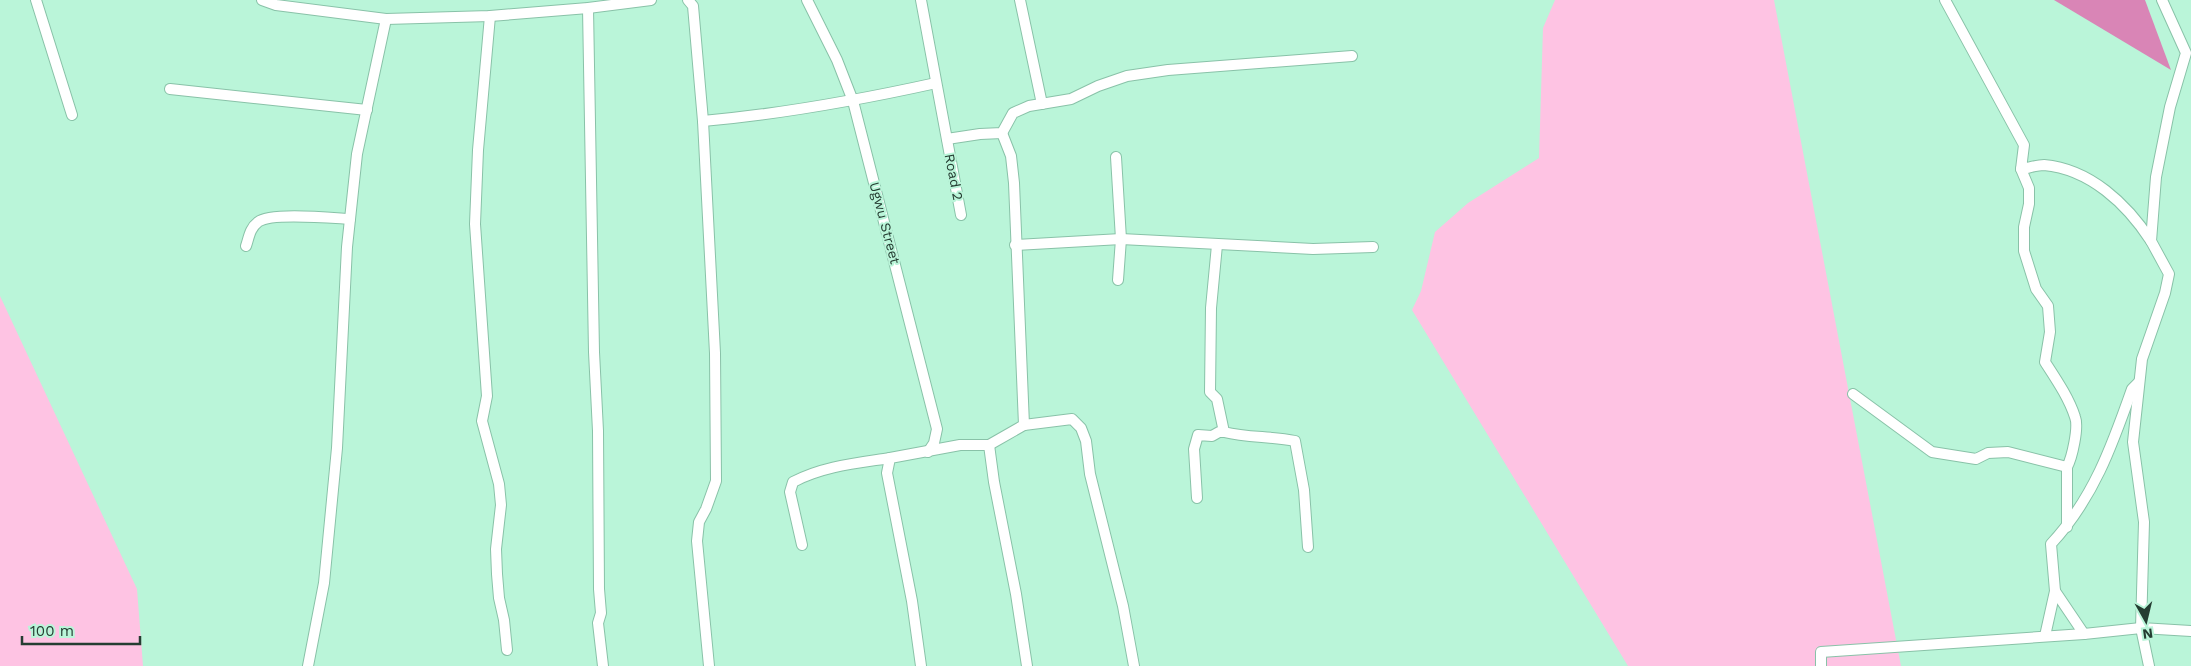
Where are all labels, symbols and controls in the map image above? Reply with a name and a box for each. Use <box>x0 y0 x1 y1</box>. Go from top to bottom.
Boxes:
street label: Road 2 <box>942 152 966 202</box>
street label: Ugwu Street <box>866 180 904 266</box>
north arrow <box>2121 596 2171 646</box>
scale bar <box>22 614 140 646</box>
text: 100 m <box>30 622 74 640</box>
text: N <box>2142 625 2154 643</box>

